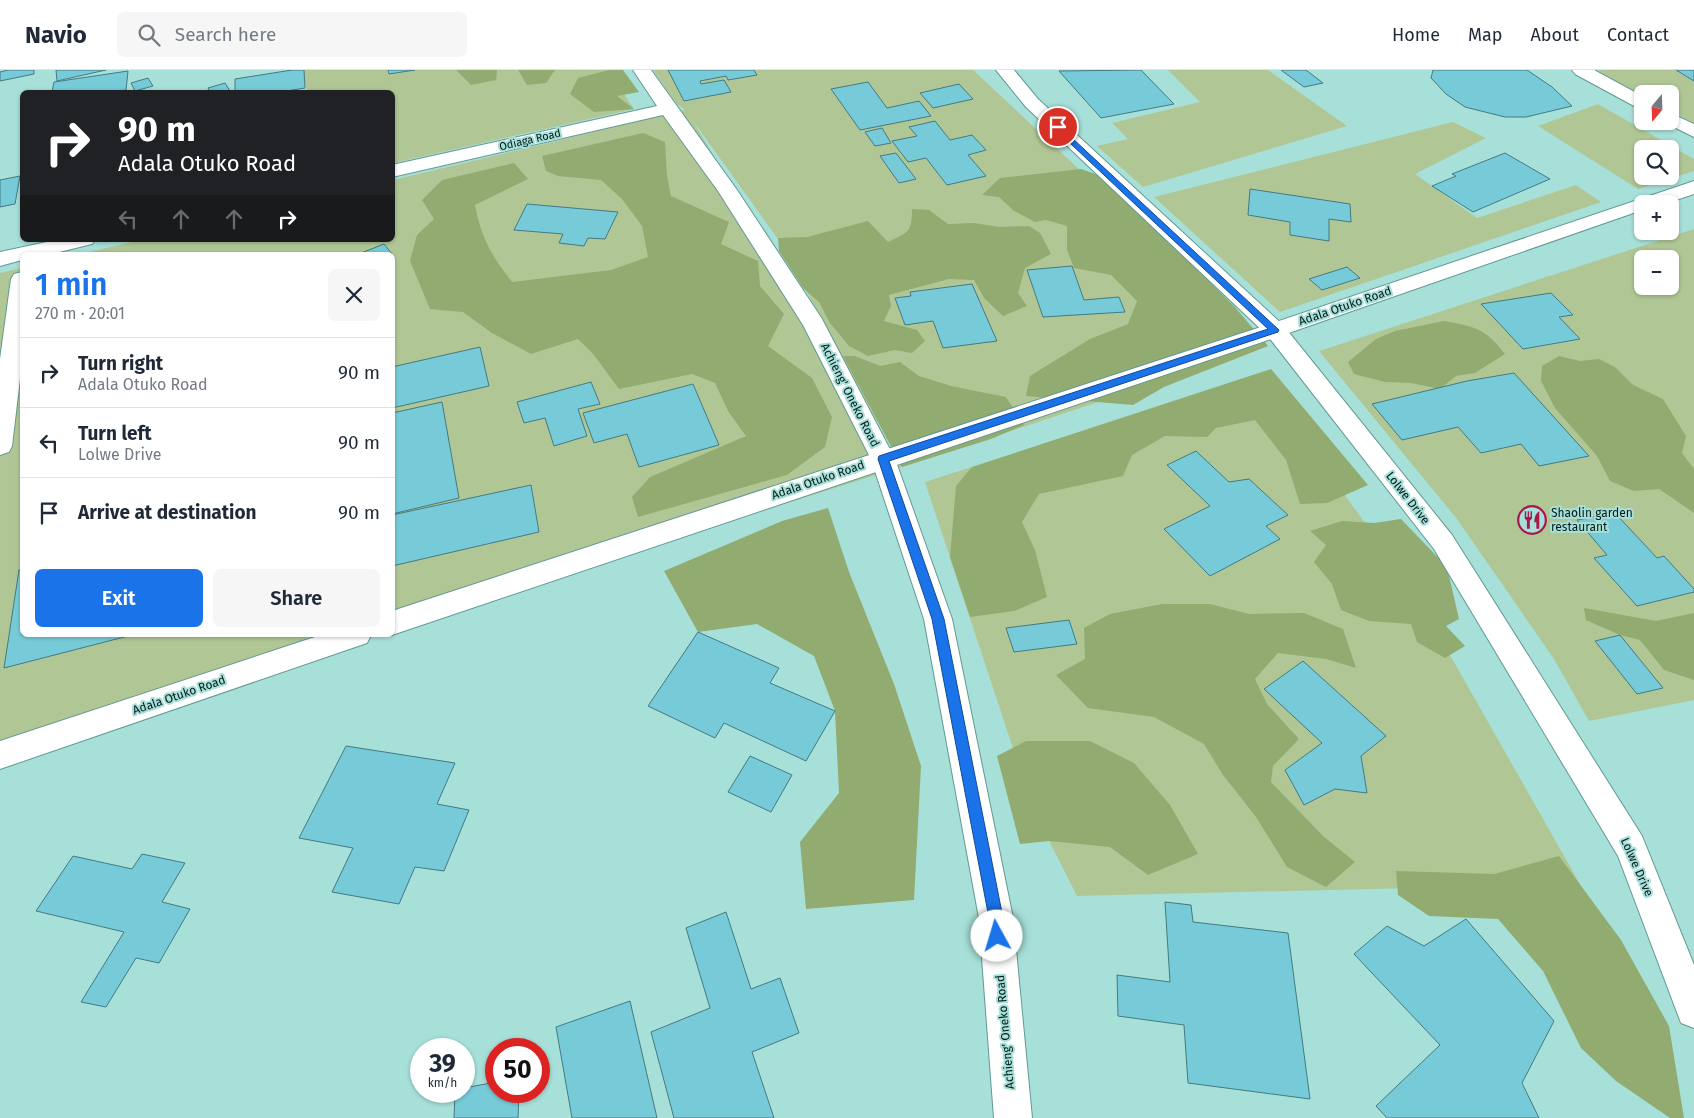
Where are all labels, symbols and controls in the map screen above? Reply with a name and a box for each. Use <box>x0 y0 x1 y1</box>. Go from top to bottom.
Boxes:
search box <box>117 12 467 57</box>
text: Navio <box>25 21 87 49</box>
icon: search <box>135 21 163 49</box>
text: Search here <box>175 23 276 46</box>
text: Home <box>1392 24 1440 46</box>
text: Map <box>1468 24 1502 46</box>
text: About <box>1530 24 1579 46</box>
text: Contact <box>1607 24 1669 46</box>
north arrow <box>1634 85 1679 130</box>
map controls <box>1634 85 1679 295</box>
pin <box>1037 106 1079 148</box>
text: 90 m <box>118 108 196 150</box>
icon: right <box>35 110 100 175</box>
icon: arrive <box>1044 113 1072 141</box>
street label: Odiaga Road <box>498 127 562 153</box>
button: search <box>1634 140 1679 185</box>
text: Adala Otuko Road <box>118 150 296 177</box>
button: + <box>1634 195 1679 240</box>
icon: left <box>114 205 142 233</box>
icon: ahead <box>167 205 195 233</box>
icon: ahead <box>220 205 248 233</box>
icon: right <box>273 205 301 233</box>
button: − <box>1634 250 1679 295</box>
text: 1 min <box>35 267 107 303</box>
button: close <box>328 269 380 321</box>
street label: Adala Otuko Road <box>1297 284 1393 328</box>
text: 270 m · 20:01 <box>35 304 125 323</box>
street label: Achieng' Oneko Road <box>818 341 882 449</box>
text: Turn right <box>78 352 163 375</box>
icon: right <box>35 359 63 387</box>
text: 90 m <box>338 361 380 384</box>
text: Adala Otuko Road <box>78 375 208 394</box>
text: Turn left <box>78 422 152 445</box>
icon: left <box>35 429 63 457</box>
text: 90 m <box>338 431 380 454</box>
text: Lolwe Drive <box>78 445 162 464</box>
street label: Adala Otuko Road <box>770 458 866 502</box>
street label: Lolwe Drive <box>1383 469 1433 527</box>
icon: arrive <box>35 499 63 527</box>
text: Arrive at destination <box>78 501 257 524</box>
text: 90 m <box>338 501 380 524</box>
restaurant icon: Shaolin garden restaurant <box>1517 505 1547 535</box>
place label: Shaolin garden restaurant <box>1551 506 1633 534</box>
button: Exit <box>35 569 203 627</box>
button: Share <box>213 569 380 627</box>
street label: Adala Otuko Road <box>131 673 227 717</box>
street label: Lolwe Drive <box>1618 836 1656 898</box>
position arrow <box>970 909 1022 961</box>
street label: Achieng' Oneko Road <box>993 974 1017 1090</box>
speed limit sign: 50 <box>485 1038 550 1103</box>
text: 39 <box>429 1049 456 1079</box>
text: km/h <box>428 1076 457 1090</box>

